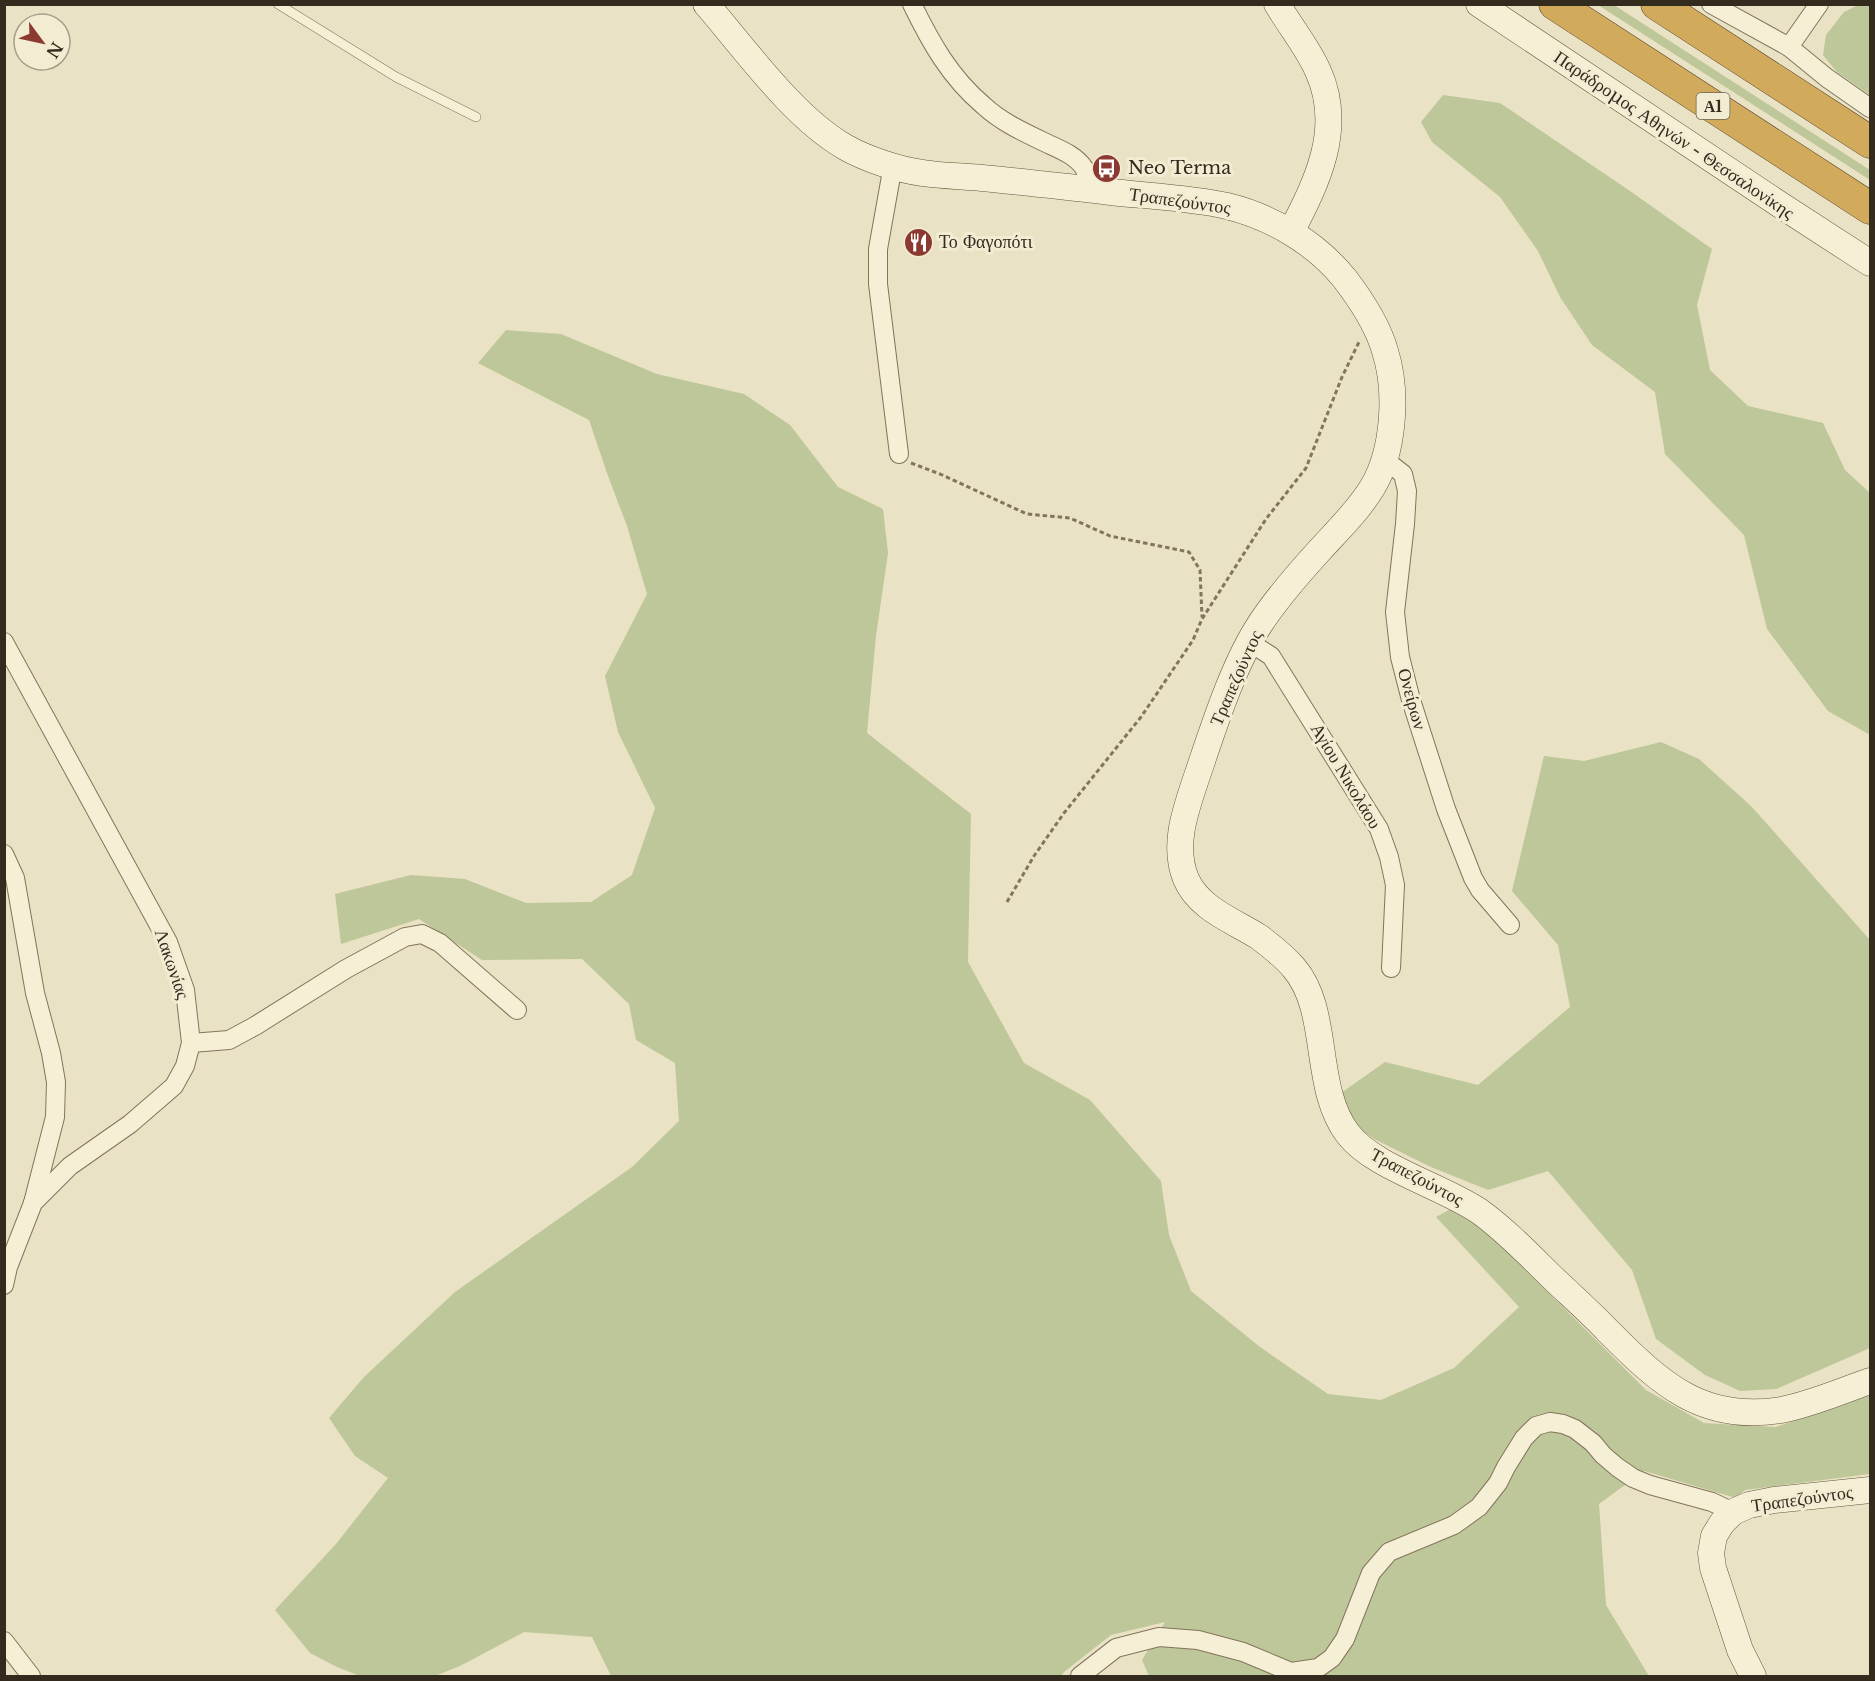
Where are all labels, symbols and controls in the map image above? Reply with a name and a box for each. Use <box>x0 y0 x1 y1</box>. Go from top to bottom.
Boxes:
north arrow <box>12 12 72 72</box>
text: N <box>42 38 67 62</box>
street label: Παράδρομος Αθηνών - Θεσσαλονίκης <box>1550 46 1798 224</box>
road number: Α1 <box>1696 93 1730 119</box>
bus stop icon: Neo Terma <box>1091 152 1123 184</box>
place label: Neo Terma <box>1128 157 1231 179</box>
street label: Τραπεζούντος <box>1128 183 1232 219</box>
restaurant icon: Το Φαγοπότι <box>902 226 934 258</box>
place label: Το Φαγοπότι <box>939 231 1033 253</box>
street label: Τραπεζούντος <box>1205 627 1267 729</box>
street label: Ονείρων <box>1393 666 1431 732</box>
street label: Αγίου Νικολάου <box>1306 719 1386 833</box>
street label: Λακωνίας <box>150 926 194 1002</box>
street label: Τραπεζούντος <box>1367 1143 1467 1211</box>
street label: Τραπεζούντος <box>1750 1481 1854 1517</box>

